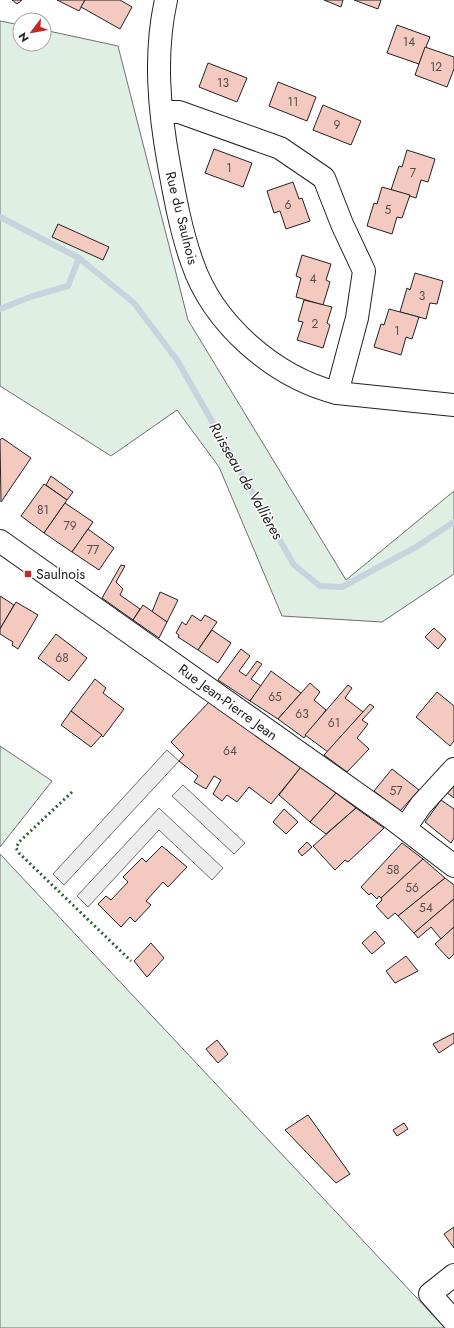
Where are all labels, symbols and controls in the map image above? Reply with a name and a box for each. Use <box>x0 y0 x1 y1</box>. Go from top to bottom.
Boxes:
north arrow <box>12 12 52 52</box>
text: N <box>14 29 33 45</box>
house number: 14 <box>403 33 415 51</box>
house number: 12 <box>430 58 442 76</box>
house number: 13 <box>217 74 229 92</box>
house number: 11 <box>288 93 298 111</box>
house number: 9 <box>334 116 341 134</box>
house number: 1 <box>226 159 232 177</box>
house number: 7 <box>410 164 417 182</box>
street label: Rue du Saulnois <box>161 169 203 267</box>
house number: 6 <box>285 196 292 214</box>
house number: 5 <box>385 201 392 219</box>
house number: 4 <box>310 270 317 288</box>
house number: 3 <box>419 287 426 305</box>
house number: 2 <box>312 315 319 333</box>
house number: 1 <box>394 322 400 340</box>
water label: Ruisseau de Vallières <box>203 418 289 544</box>
house number: 81 <box>37 501 49 519</box>
house number: 79 <box>63 517 77 535</box>
house number: 77 <box>87 541 100 559</box>
place label: Saulnois <box>36 564 86 584</box>
marker: Saulnois <box>23 569 33 579</box>
house number: 68 <box>55 649 69 667</box>
street label: Rue Jean-Pierre Jean <box>174 659 282 745</box>
house number: 65 <box>268 688 282 706</box>
house number: 63 <box>295 705 309 723</box>
house number: 61 <box>328 714 340 732</box>
house number: 64 <box>223 742 237 760</box>
house number: 57 <box>389 782 403 800</box>
house number: 58 <box>386 861 400 879</box>
house number: 56 <box>405 879 419 897</box>
house number: 54 <box>419 899 433 917</box>

